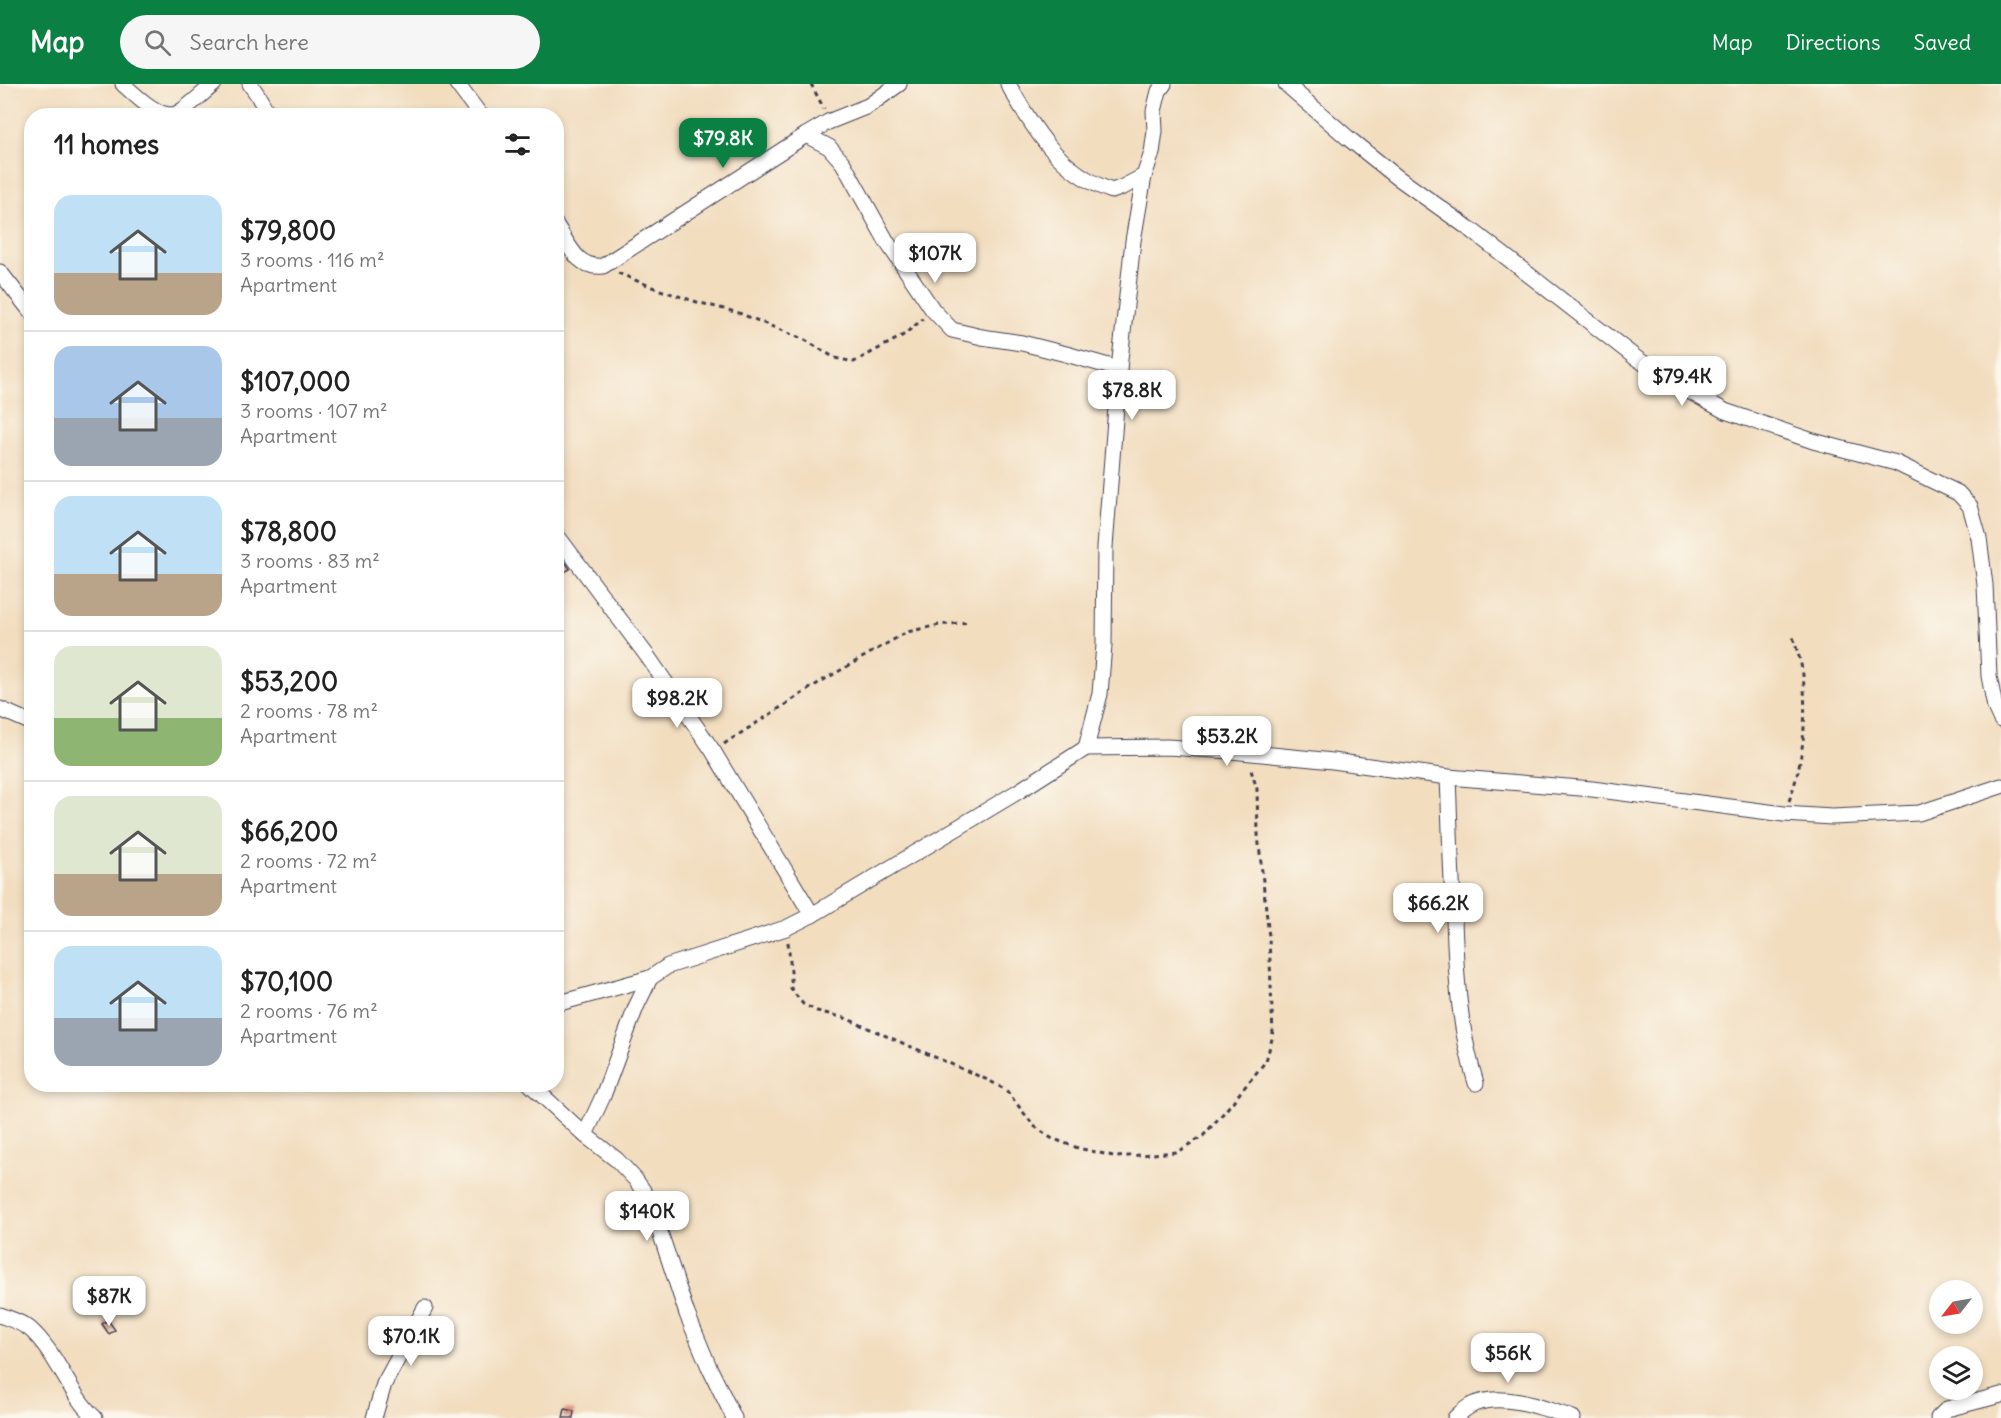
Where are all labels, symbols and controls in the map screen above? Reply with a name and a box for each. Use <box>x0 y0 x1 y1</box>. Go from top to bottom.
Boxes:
search box <box>120 15 540 69</box>
text: Map <box>30 24 84 60</box>
icon: search <box>141 26 174 59</box>
text: Search here <box>189 28 309 56</box>
text: Map <box>1712 29 1753 56</box>
text: Directions <box>1786 29 1880 56</box>
text: Saved <box>1913 29 1971 56</box>
pin: $79.8K <box>674 118 772 169</box>
text: $79.8K <box>693 125 753 150</box>
text: 11 homes <box>54 128 159 161</box>
icon: filters <box>501 128 534 161</box>
text: $79,800 <box>240 214 336 247</box>
icon: home <box>102 219 174 291</box>
pin: $107K <box>893 233 977 284</box>
text: $107K <box>908 240 962 265</box>
text: 3 rooms · 116 m² <box>240 247 384 272</box>
text: Apartment <box>240 272 337 297</box>
pin: $79.4K <box>1633 356 1731 407</box>
text: $79.4K <box>1652 363 1712 388</box>
text: $107,000 <box>240 365 351 398</box>
icon: home <box>102 370 174 442</box>
pin: $78.8K <box>1083 370 1181 421</box>
text: $78.8K <box>1102 377 1162 402</box>
text: 3 rooms · 107 m² <box>240 398 388 423</box>
text: Apartment <box>240 423 337 448</box>
text: $78,800 <box>240 515 337 548</box>
icon: home <box>102 520 174 592</box>
text: 3 rooms · 83 m² <box>240 548 380 573</box>
text: Apartment <box>240 573 337 598</box>
text: $53,200 <box>240 665 338 698</box>
icon: home <box>102 670 174 742</box>
pin: $98.2K <box>628 678 726 729</box>
text: $98.2K <box>646 685 708 710</box>
text: 2 rooms · 78 m² <box>240 698 378 723</box>
pin: $53.2K <box>1178 716 1276 767</box>
text: Apartment <box>240 723 337 748</box>
text: $53.2K <box>1196 723 1258 748</box>
text: $66,200 <box>240 815 338 848</box>
icon: home <box>102 820 174 892</box>
text: 2 rooms · 72 m² <box>240 848 377 873</box>
text: Apartment <box>240 873 337 898</box>
pin: $66.2K <box>1389 883 1487 934</box>
text: $66.2K <box>1407 890 1469 915</box>
text: $70,100 <box>240 965 333 998</box>
icon: home <box>102 970 174 1042</box>
text: 2 rooms · 76 m² <box>240 998 378 1023</box>
text: Apartment <box>240 1023 337 1048</box>
pin: $140K <box>605 1191 689 1242</box>
text: $140K <box>619 1198 675 1223</box>
pin: $87K <box>73 1276 145 1327</box>
north arrow <box>1929 1280 1983 1334</box>
map controls <box>1929 1280 1983 1400</box>
text: $87K <box>87 1283 131 1308</box>
pin: $70.1K <box>362 1316 460 1367</box>
text: $70.1K <box>382 1323 440 1348</box>
pin: $56K <box>1472 1333 1544 1384</box>
text: $56K <box>1485 1340 1531 1365</box>
button: layers <box>1929 1346 1983 1400</box>

